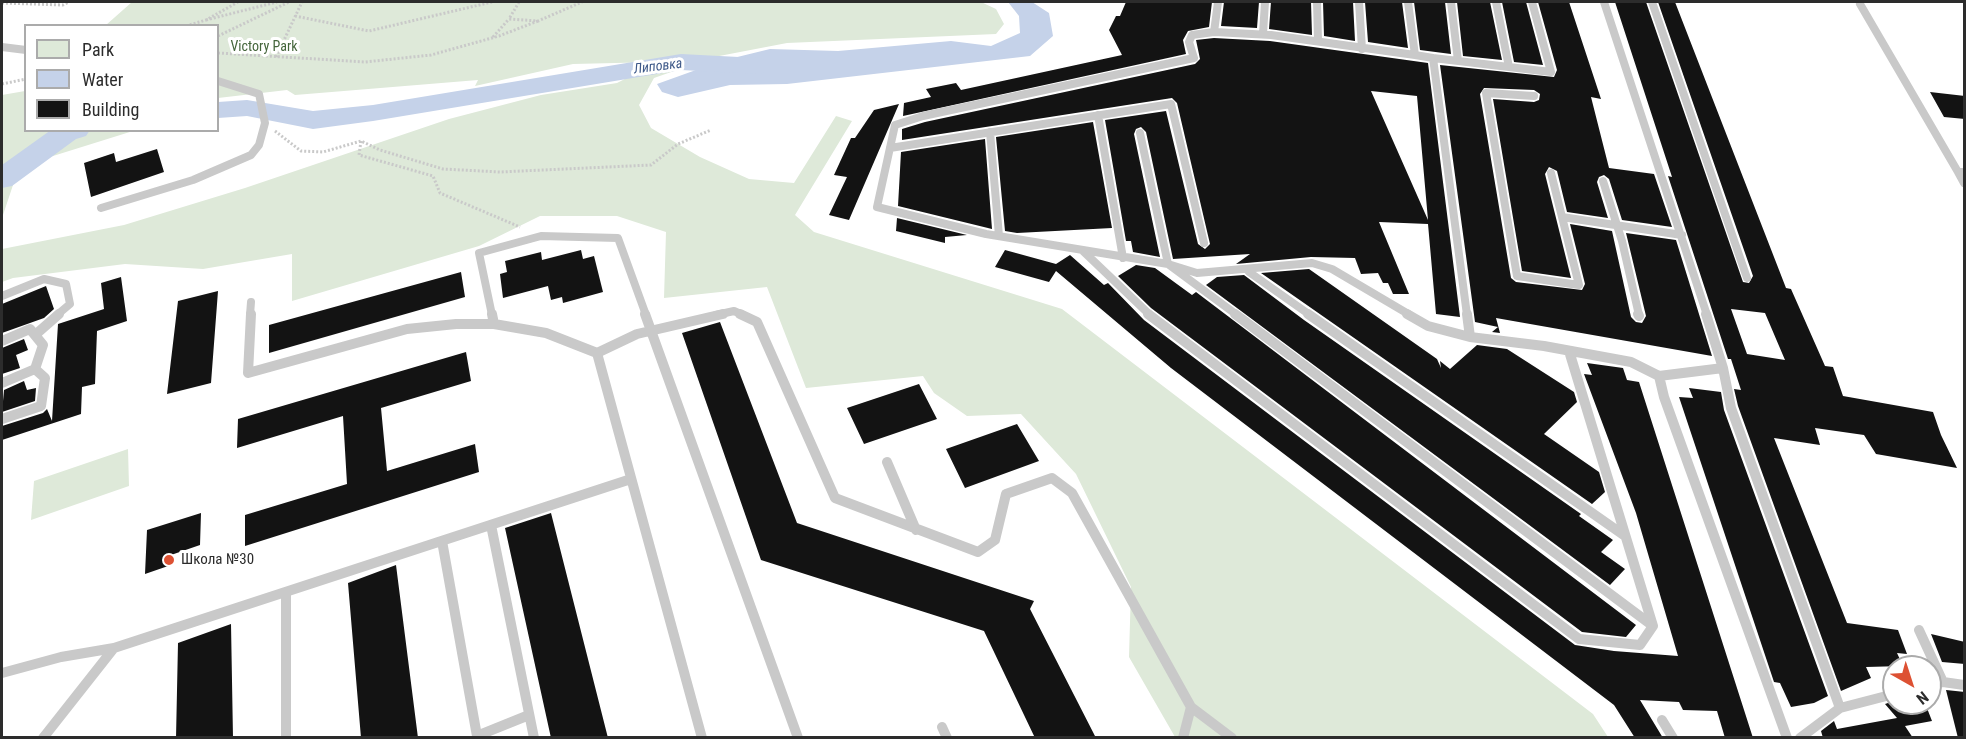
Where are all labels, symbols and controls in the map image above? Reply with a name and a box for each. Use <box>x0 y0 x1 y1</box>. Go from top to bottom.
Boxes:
legend <box>24 24 219 132</box>
text: Park <box>82 39 114 60</box>
park label: Victory Park <box>231 39 297 55</box>
water label: Липовка <box>633 56 683 78</box>
text: Water <box>82 69 123 90</box>
text: Building <box>82 99 139 120</box>
place label: Школа №30 <box>181 551 254 569</box>
marker: Школа №30 <box>162 553 176 567</box>
north arrow <box>1882 655 1942 715</box>
text: N <box>1913 687 1932 708</box>

